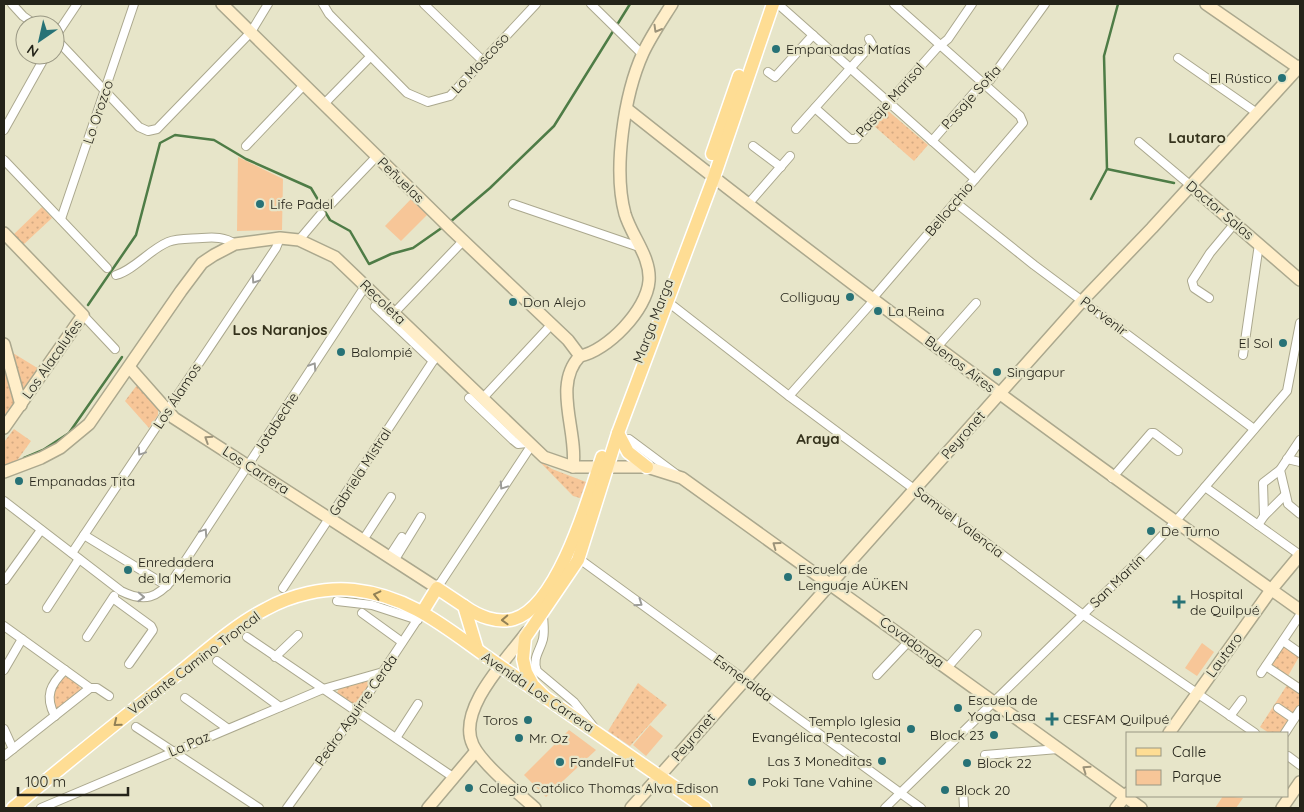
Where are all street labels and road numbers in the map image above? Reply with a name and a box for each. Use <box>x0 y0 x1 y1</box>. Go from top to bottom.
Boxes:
street label: Lo Moscoso <box>447 29 513 97</box>
street label: Pasaje Marisol <box>852 59 928 141</box>
street label: Pasaje Sofia <box>937 61 1005 133</box>
street label: Lo Orozco <box>79 78 117 146</box>
street label: Peñuelas <box>374 153 428 207</box>
street label: Doctor Salas <box>1182 176 1258 244</box>
street label: Bellocchio <box>921 178 977 240</box>
street label: Recoleta <box>356 276 410 328</box>
street label: Marga Marga <box>629 276 677 366</box>
street label: Porvenir <box>1077 292 1132 340</box>
street label: Los Alacalufes <box>18 316 86 402</box>
street label: Buenos Aires <box>921 332 999 396</box>
street label: Los Álamos <box>149 360 205 432</box>
street label: Jotabeche <box>250 389 302 457</box>
street label: Peyronet <box>937 407 989 463</box>
street label: Gabriela Mistral <box>325 425 395 519</box>
street label: Los Carrera <box>219 442 293 498</box>
street label: Samuel Valencia <box>911 482 1007 562</box>
street label: San Martín <box>1086 550 1148 612</box>
street label: Variante Camino Troncal <box>124 607 264 719</box>
street label: Covadonga <box>876 613 948 671</box>
street label: Lautaro <box>1202 629 1246 681</box>
street label: Avenida Los Carrera <box>478 648 598 736</box>
street label: Esmeralda <box>710 650 776 706</box>
street label: Pedro Aguirre Cerda <box>311 651 401 769</box>
street label: Peyronet <box>667 709 719 765</box>
street label: La Paz <box>166 727 213 761</box>

